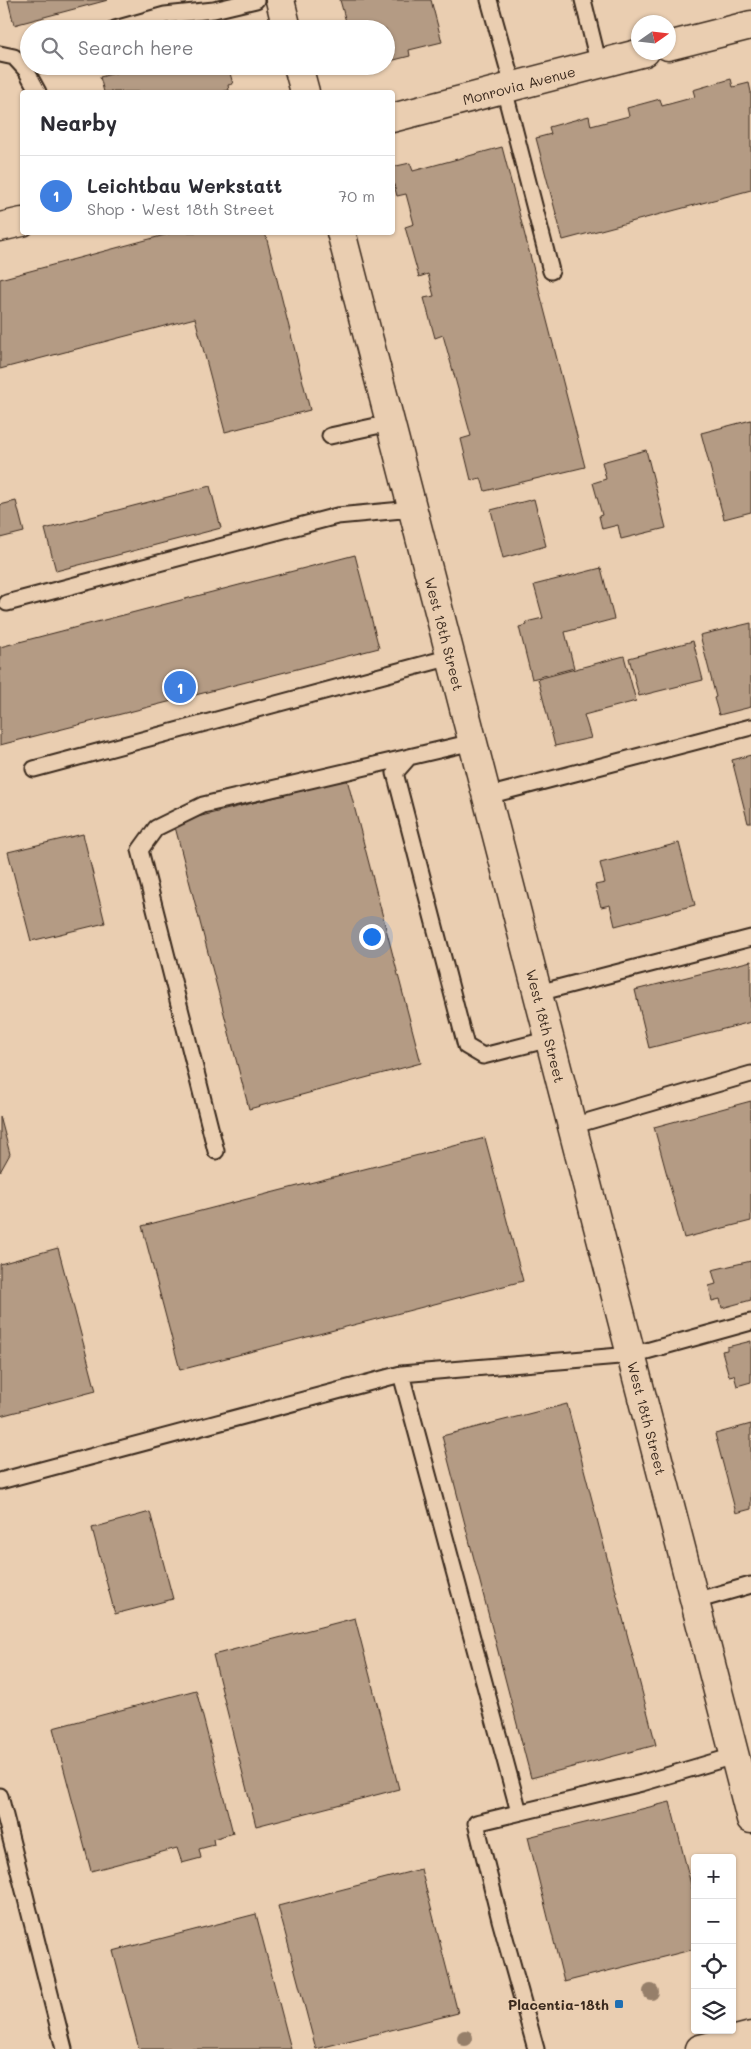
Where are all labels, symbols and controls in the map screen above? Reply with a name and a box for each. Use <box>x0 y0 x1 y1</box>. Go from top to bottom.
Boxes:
north arrow <box>631 15 676 60</box>
search box <box>20 20 395 75</box>
icon: search <box>38 34 66 62</box>
text: Search here <box>78 35 194 60</box>
street label: Monrovia Avenue <box>460 61 577 109</box>
text: Nearby <box>40 109 117 136</box>
text: Leichtbau Werkstatt <box>87 173 282 198</box>
text: 1 <box>52 185 60 206</box>
text: 70 m <box>338 185 375 206</box>
text: Shop · West 18th Street <box>87 198 274 219</box>
street label: West 18th Street <box>421 575 469 693</box>
pin: 1 <box>164 668 196 706</box>
your location <box>359 924 385 950</box>
street label: West 18th Street <box>522 967 570 1085</box>
street label: West 18th Street <box>624 1359 671 1477</box>
map controls <box>691 1854 736 2034</box>
button: + <box>691 1854 736 1899</box>
button: − <box>691 1899 736 1944</box>
button: locate <box>691 1944 736 1989</box>
button: layers <box>691 1989 736 2034</box>
place label: Placentia-18th <box>508 1995 609 2014</box>
marker: Placentia-18th <box>613 1998 625 2010</box>

